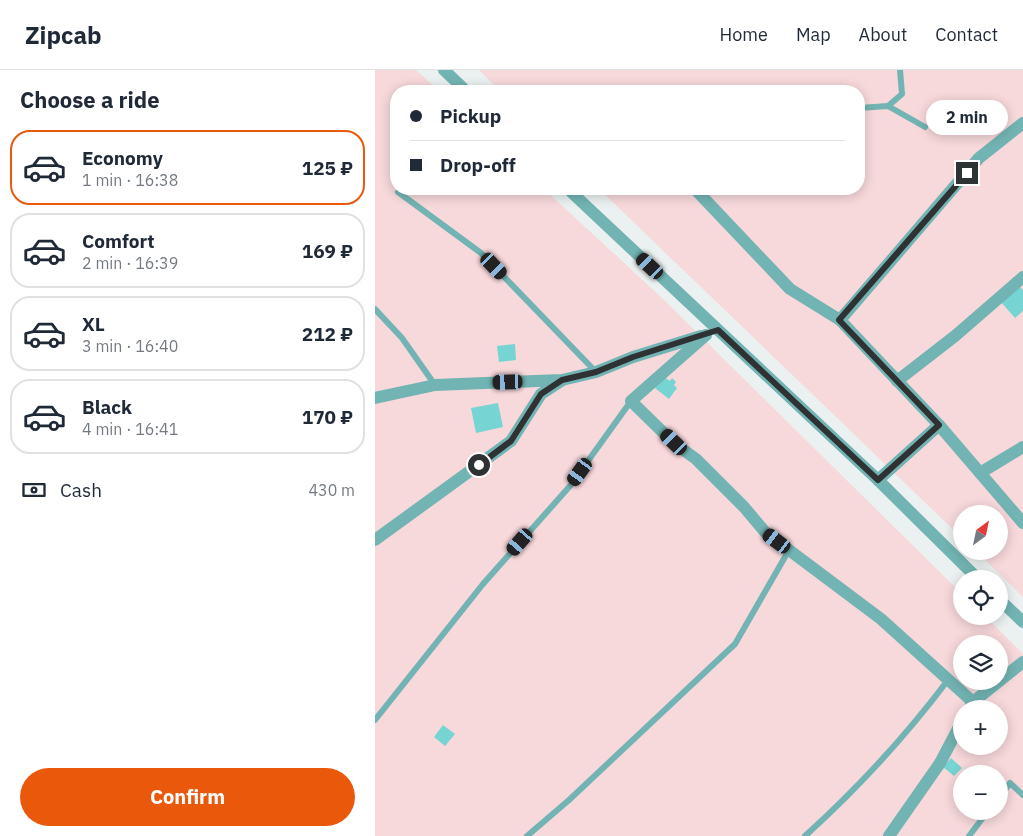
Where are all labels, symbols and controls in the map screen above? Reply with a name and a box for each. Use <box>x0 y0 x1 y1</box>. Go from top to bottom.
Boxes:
text: Zipcab <box>25 19 102 51</box>
text: Home <box>720 23 768 46</box>
text: Map <box>796 23 831 46</box>
text: About <box>859 23 907 46</box>
text: Contact <box>935 23 998 46</box>
text: Choose a ride <box>20 85 160 114</box>
callout: 2 min <box>926 101 1008 136</box>
text: Pickup <box>440 104 501 128</box>
text: 2 min <box>946 107 988 127</box>
icon: car <box>22 145 67 190</box>
text: Economy <box>82 146 163 170</box>
text: Drop-off <box>440 153 516 177</box>
text: 125 ₽ <box>302 156 353 180</box>
route end <box>956 162 978 184</box>
text: 1 min · 16:38 <box>82 170 178 190</box>
icon: car <box>22 228 67 273</box>
text: Comfort <box>82 229 155 253</box>
text: 169 ₽ <box>302 239 353 263</box>
car <box>478 250 509 282</box>
car <box>633 250 666 282</box>
text: 2 min · 16:39 <box>82 253 178 273</box>
icon: car <box>22 311 67 356</box>
text: XL <box>82 312 105 336</box>
text: 212 ₽ <box>302 322 353 346</box>
text: 3 min · 16:40 <box>82 336 178 356</box>
car <box>492 374 523 390</box>
icon: car <box>22 394 67 439</box>
text: Black <box>82 395 132 419</box>
text: 170 ₽ <box>302 405 353 429</box>
text: 4 min · 16:41 <box>82 419 178 439</box>
car <box>658 426 690 458</box>
route start <box>468 454 490 476</box>
car <box>565 455 594 489</box>
icon: cash <box>20 476 48 504</box>
text: Cash <box>60 478 102 502</box>
text: 430 m <box>308 480 355 500</box>
north arrow <box>953 505 1007 560</box>
map controls <box>953 505 1008 820</box>
car <box>504 526 535 558</box>
car <box>760 526 793 556</box>
button: locate <box>953 570 1008 625</box>
button: layers <box>953 635 1008 690</box>
button: + <box>953 700 1008 755</box>
button: − <box>953 765 1008 820</box>
button: Confirm <box>20 768 355 826</box>

